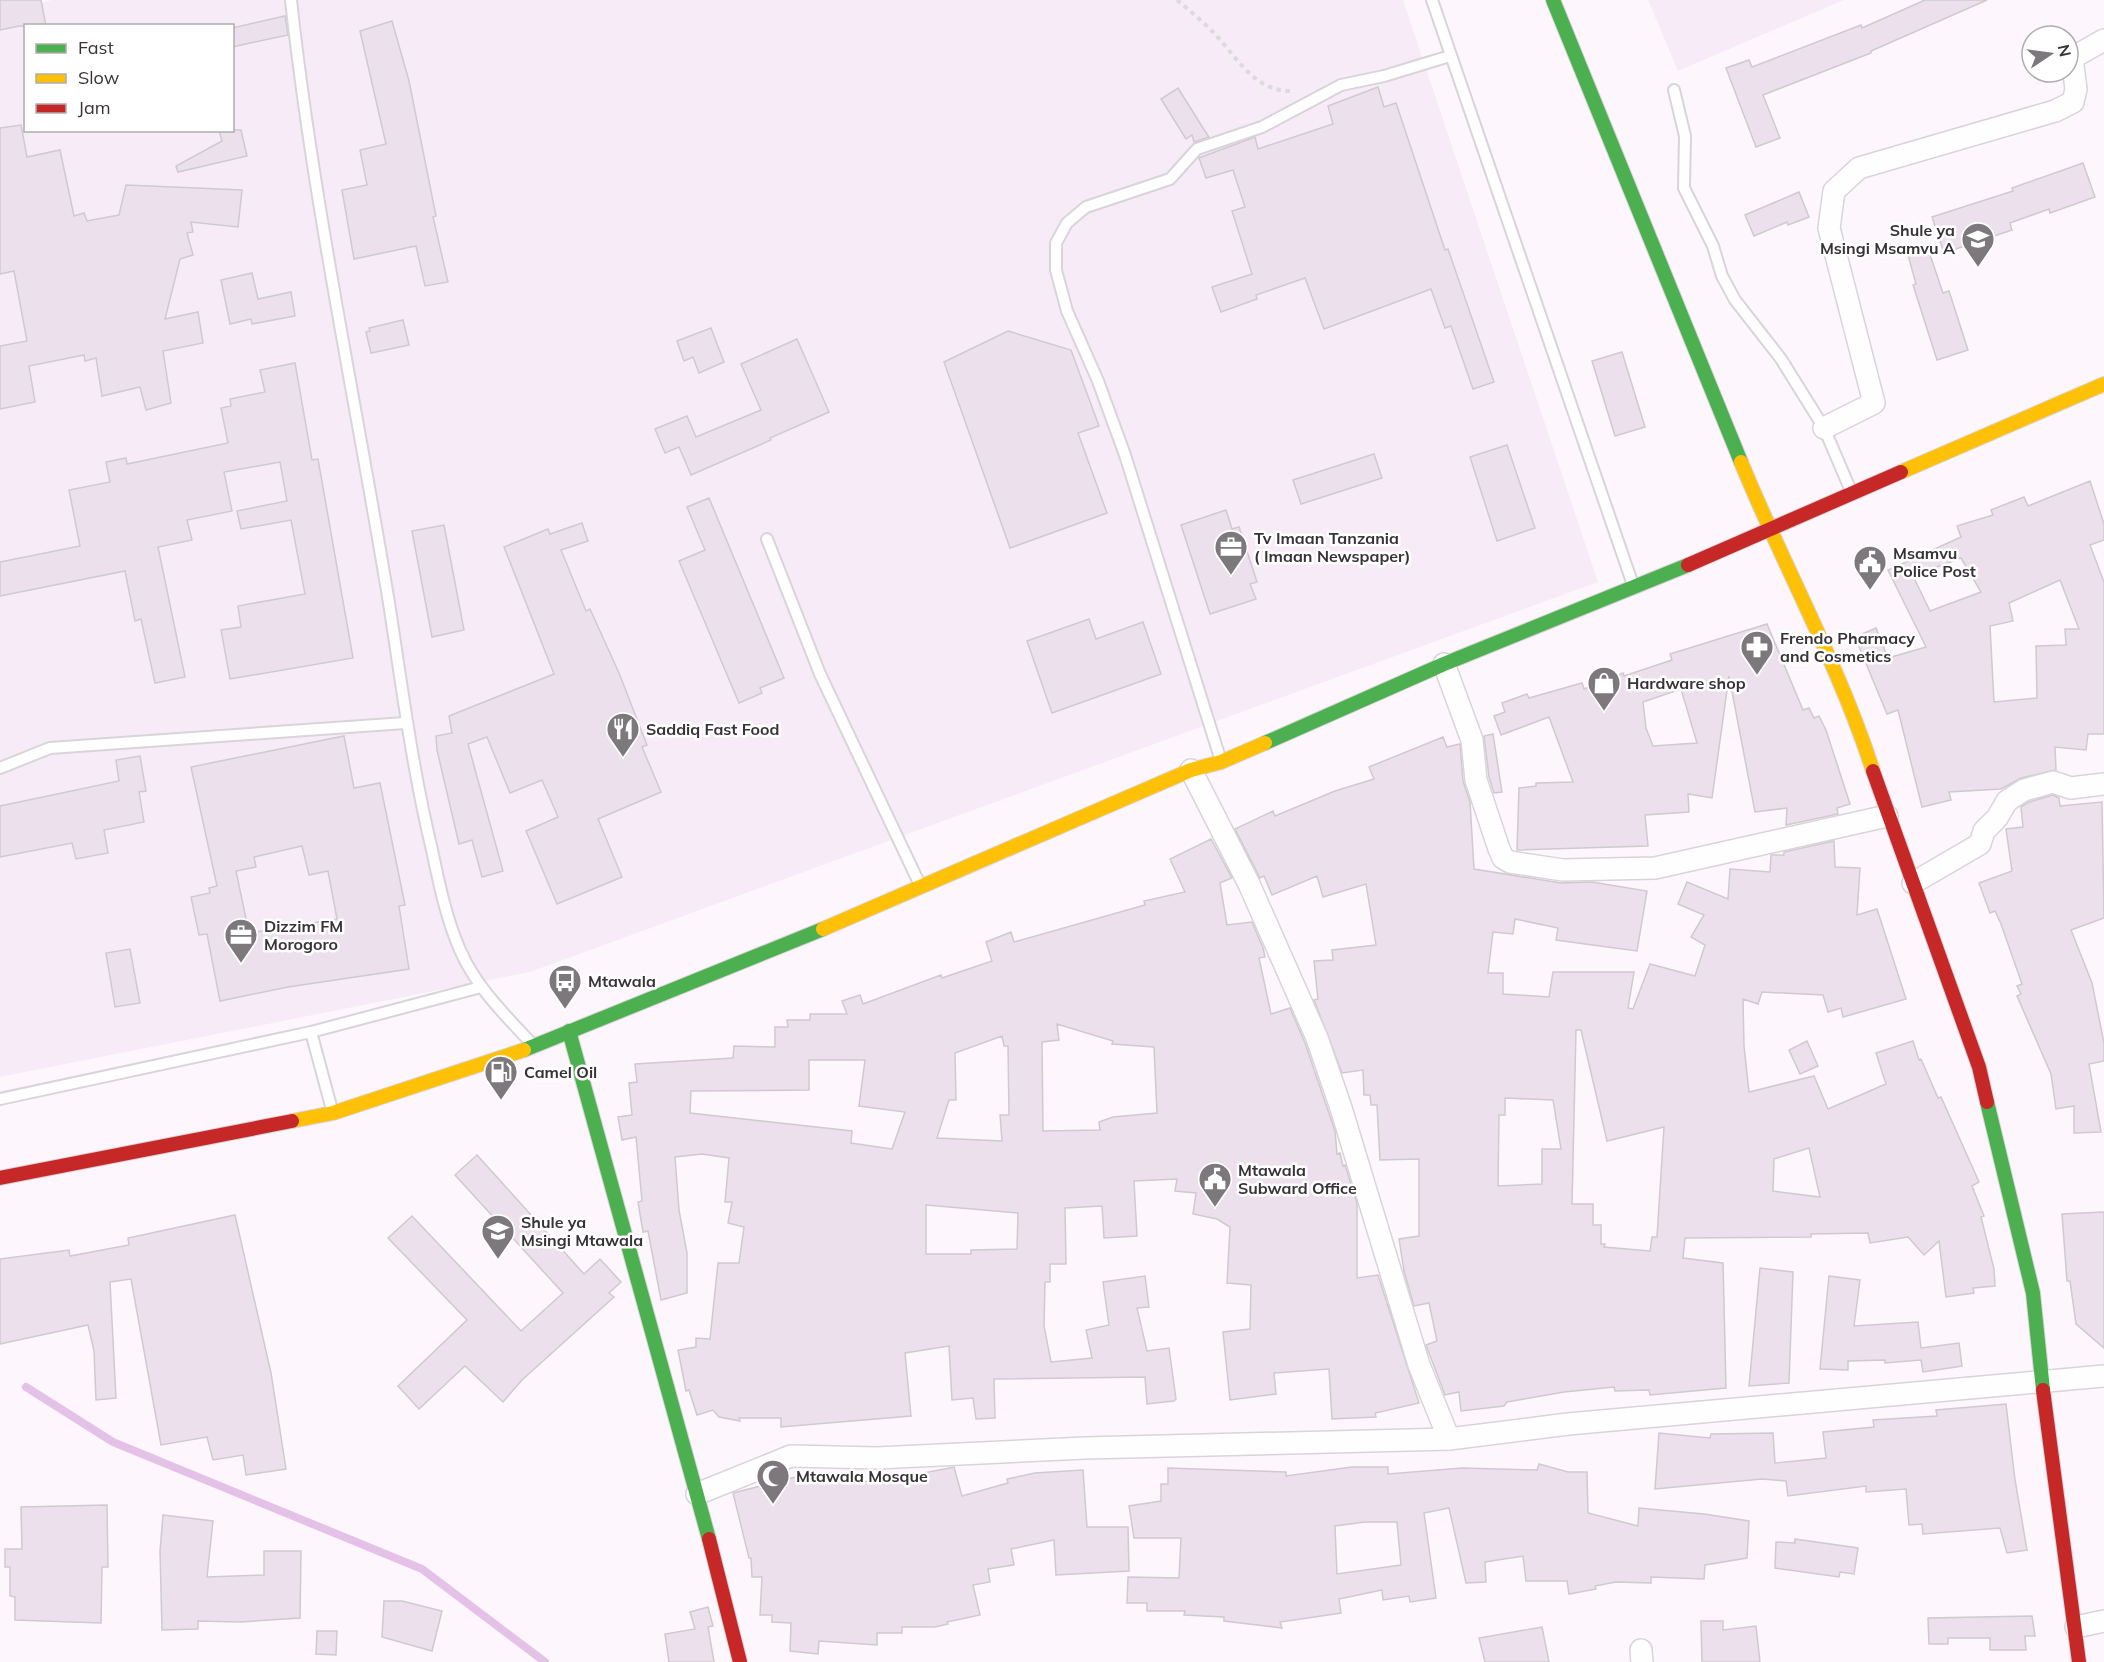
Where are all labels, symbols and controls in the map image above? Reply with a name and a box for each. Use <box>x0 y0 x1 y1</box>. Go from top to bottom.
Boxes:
legend <box>24 24 234 132</box>
north arrow <box>2020 24 2080 84</box>
text: Fast <box>78 36 114 59</box>
text: N <box>2054 42 2076 59</box>
text: Slow <box>78 66 120 89</box>
text: Jam <box>78 96 111 119</box>
place label: Shule ya Msingi Msamvu A <box>1820 220 1955 258</box>
school or university icon: Shule ya Msingi Msamvu A <box>1960 221 1996 268</box>
place label: Tv Imaan Tanzania ( Imaan Newspaper) <box>1254 528 1410 566</box>
office icon: Tv Imaan Tanzania ( Imaan Newspaper) <box>1213 529 1249 576</box>
place label: Msamvu Police Post <box>1893 543 1976 581</box>
public building icon: Msamvu Police Post <box>1852 544 1888 591</box>
place label: Frendo Pharmacy and Cosmetics <box>1780 628 1915 666</box>
pharmacy icon: Frendo Pharmacy and Cosmetics <box>1739 629 1775 676</box>
shop icon: Hardware shop <box>1586 665 1622 712</box>
place label: Hardware shop <box>1627 673 1746 693</box>
restaurant icon: Saddiq Fast Food <box>605 711 641 758</box>
place label: Saddiq Fast Food <box>646 719 779 739</box>
place label: Dizzim FM Morogoro <box>264 916 343 954</box>
office icon: Dizzim FM Morogoro <box>223 917 259 964</box>
bus stop icon: Mtawala <box>547 963 583 1010</box>
place label: Mtawala <box>588 971 656 991</box>
fuel station icon: Camel Oil <box>483 1054 519 1101</box>
place label: Camel Oil <box>524 1062 597 1082</box>
place label: Mtawala Subward Office <box>1238 1160 1357 1198</box>
public building icon: Mtawala Subward Office <box>1197 1161 1233 1208</box>
place label: Shule ya Msingi Mtawala <box>521 1212 643 1250</box>
school or university icon: Shule ya Msingi Mtawala <box>480 1213 516 1260</box>
mosque icon: Mtawala Mosque <box>755 1458 791 1505</box>
place label: Mtawala Mosque <box>796 1466 928 1486</box>

